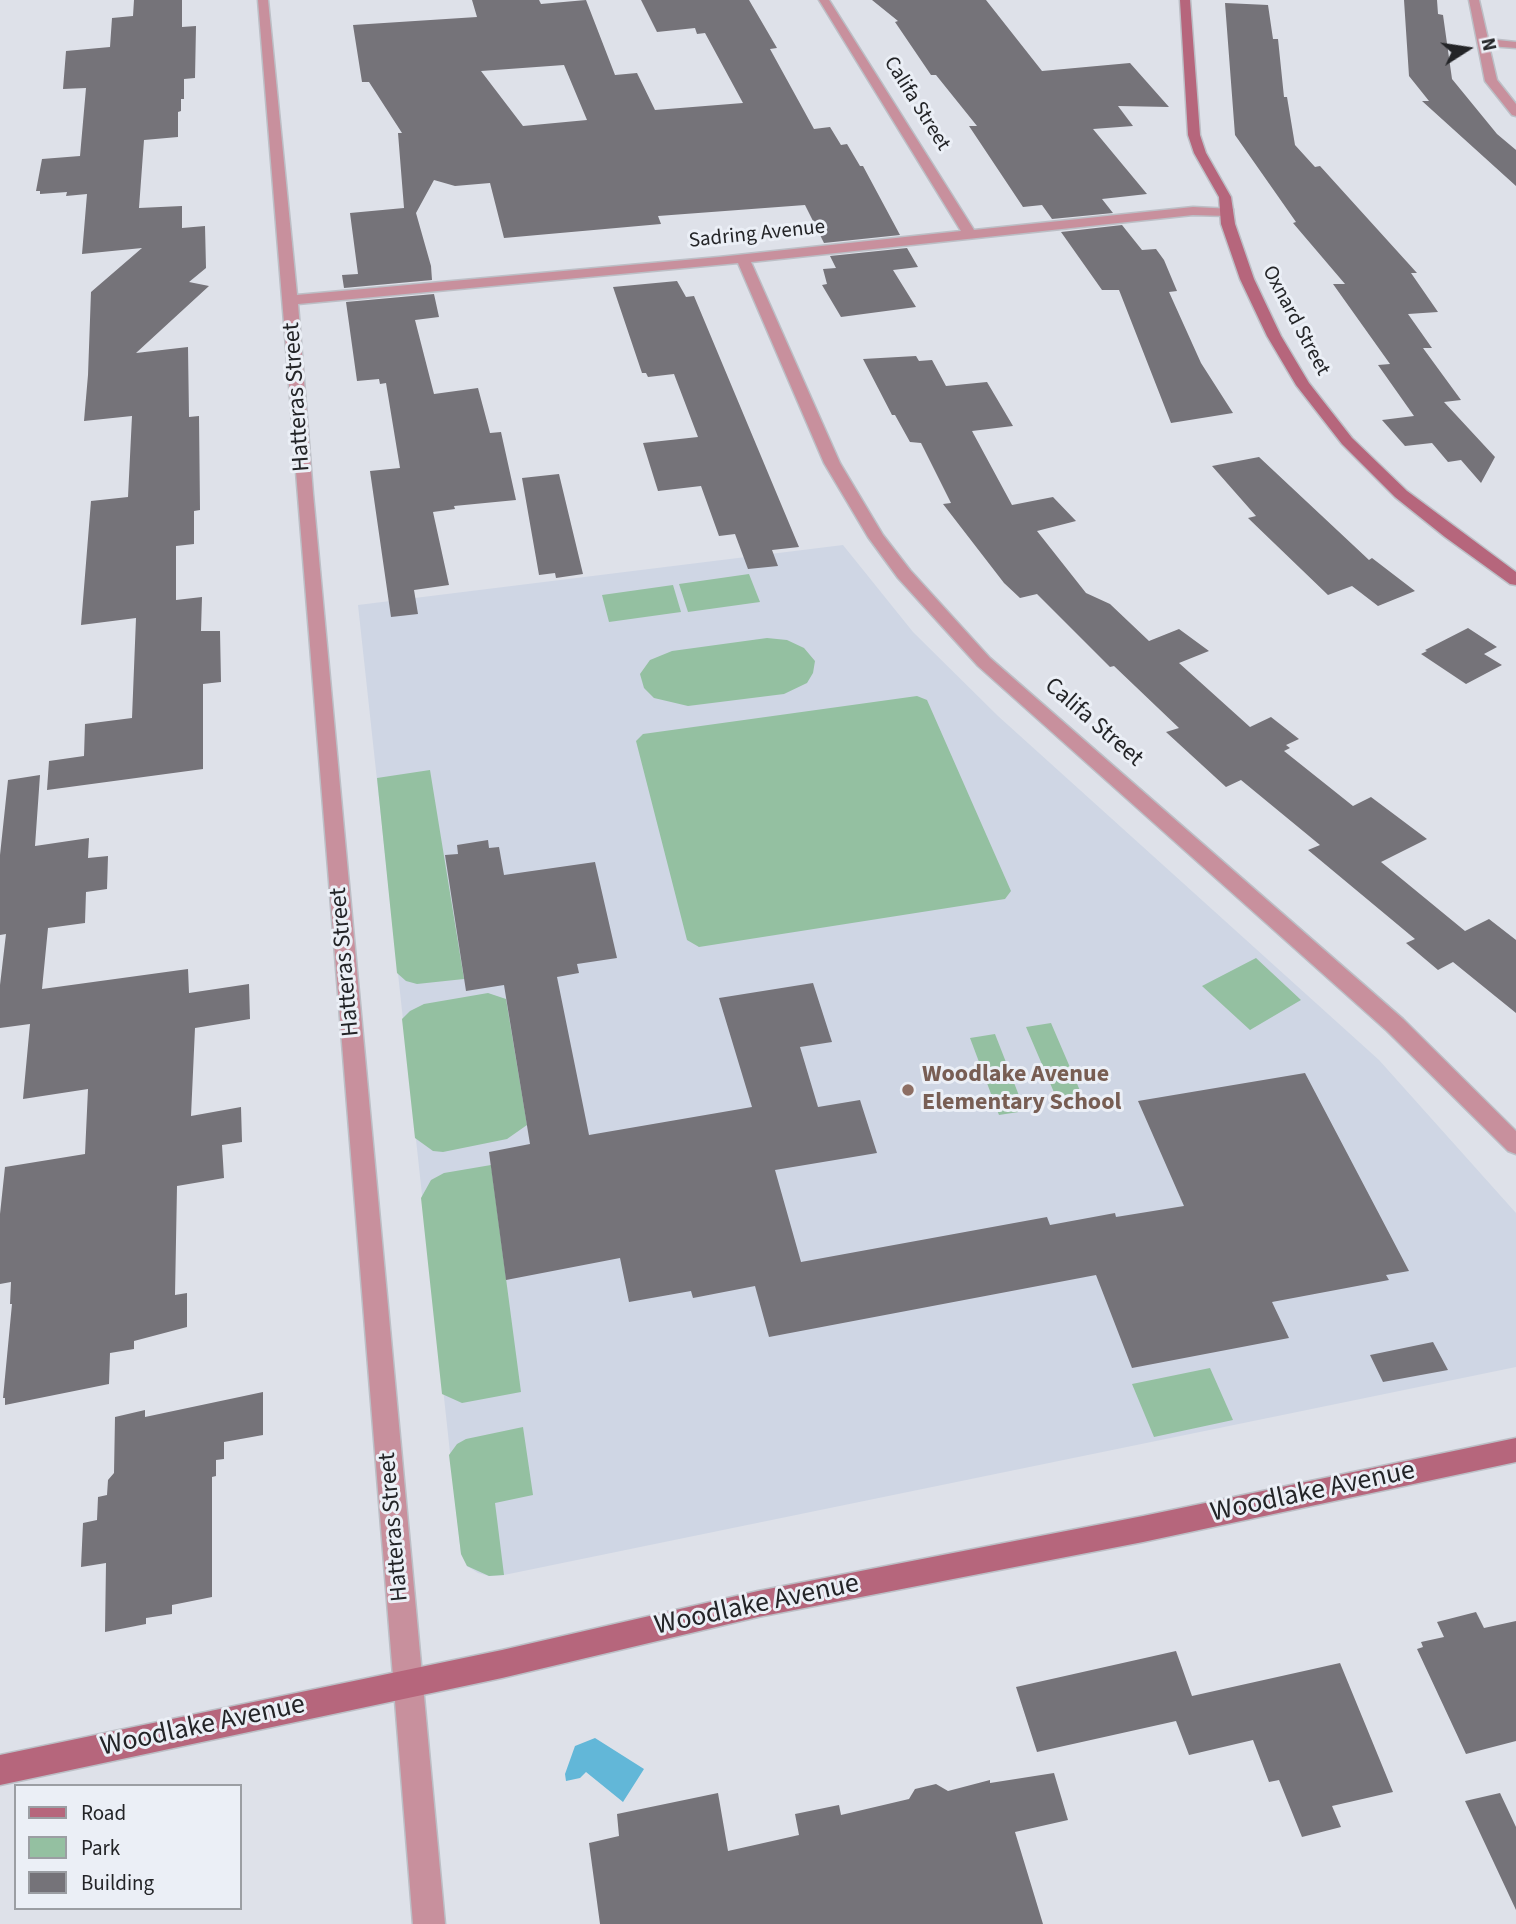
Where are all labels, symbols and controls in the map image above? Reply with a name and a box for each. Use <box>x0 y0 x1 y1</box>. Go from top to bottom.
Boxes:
north arrow <box>1432 14 1502 84</box>
text: N <box>1474 36 1503 54</box>
street label: Califa Street <box>877 52 955 156</box>
street label: Sadring Avenue <box>688 215 826 255</box>
street label: Oxnard Street <box>1256 262 1334 380</box>
street label: Hatteras Street <box>278 321 318 473</box>
street label: Califa Street <box>1038 672 1148 774</box>
street label: Hatteras Street <box>325 886 367 1038</box>
place label: Woodlake Avenue Elementary School <box>922 1062 1121 1118</box>
marker: Woodlake Avenue Elementary School <box>900 1082 916 1098</box>
street label: Hatteras Street <box>374 1451 416 1603</box>
street label: Woodlake Avenue <box>1208 1455 1418 1531</box>
street label: Woodlake Avenue <box>652 1568 862 1644</box>
street label: Woodlake Avenue <box>98 1689 308 1765</box>
legend <box>14 1784 242 1910</box>
text: Road <box>81 1798 126 1828</box>
text: Park <box>81 1833 120 1863</box>
text: Building <box>81 1868 154 1898</box>

